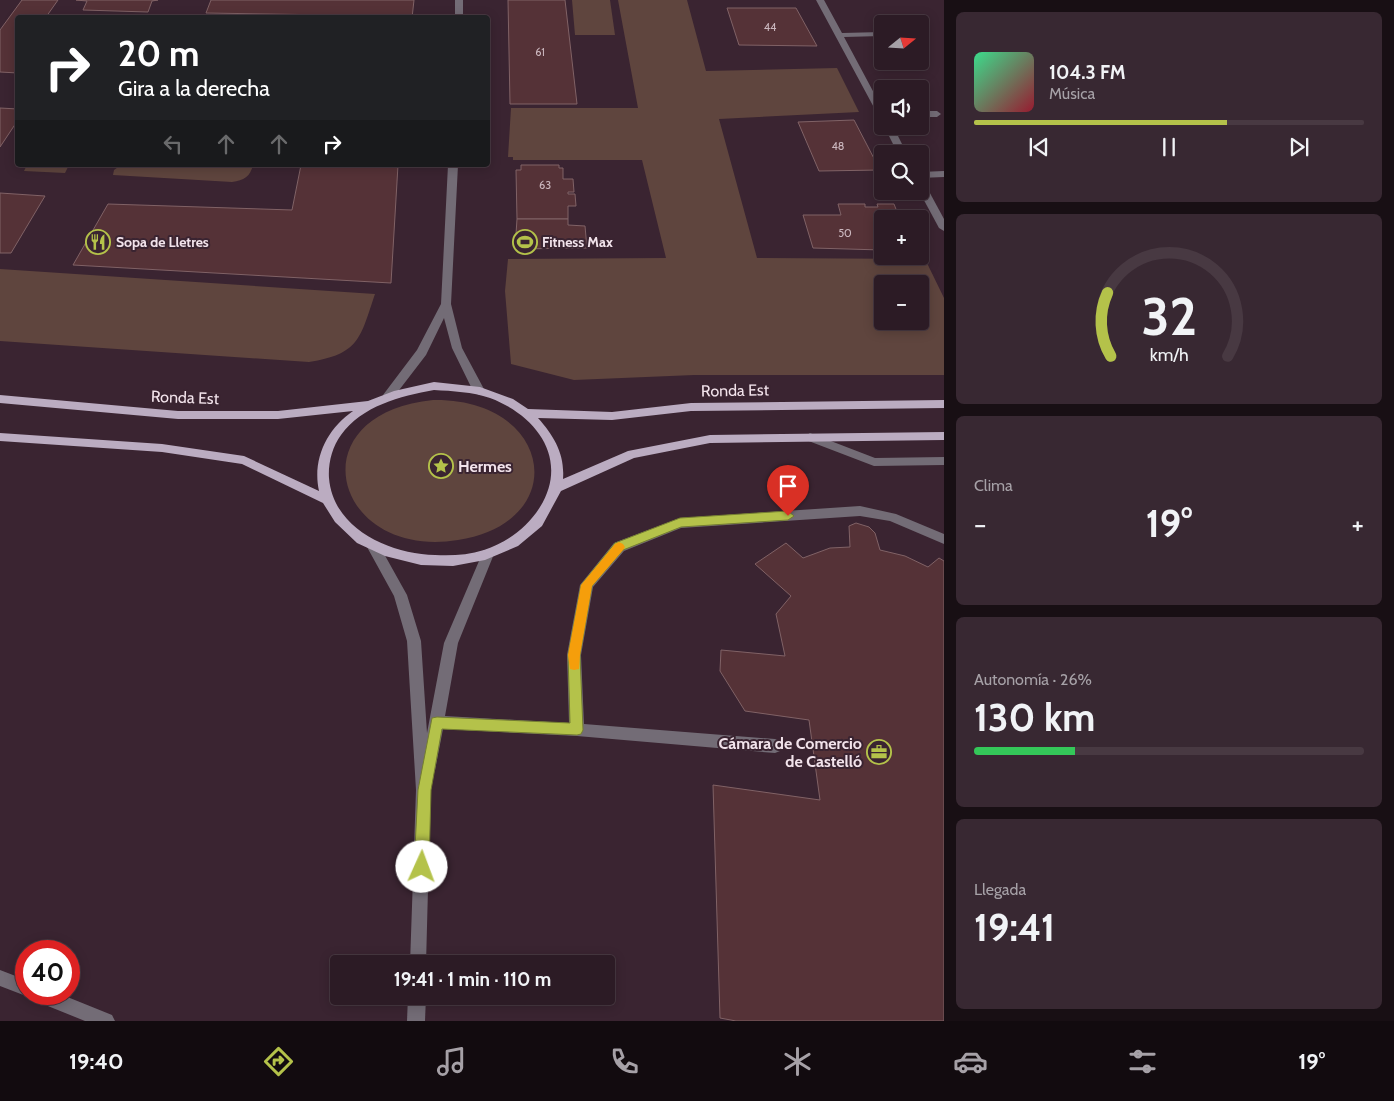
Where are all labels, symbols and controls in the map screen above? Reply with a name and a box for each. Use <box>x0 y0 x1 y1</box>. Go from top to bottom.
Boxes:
north arrow <box>874 15 929 70</box>
map controls <box>874 15 929 330</box>
house number: 44 <box>764 20 777 34</box>
text: 20 m <box>118 32 200 75</box>
icon: right <box>35 35 100 100</box>
house number: 61 <box>535 45 545 59</box>
text: 104.3 FM <box>1049 61 1125 84</box>
text: Gira a la derecha <box>118 75 270 102</box>
button: sound <box>874 80 929 135</box>
text: Música <box>1049 84 1095 103</box>
icon: left <box>159 130 187 158</box>
icon: ahead <box>212 130 240 158</box>
icon: ahead <box>265 130 293 158</box>
icon: right <box>318 130 346 158</box>
icon: previous <box>1025 133 1053 161</box>
icon: pause <box>1155 133 1183 161</box>
icon: next <box>1285 133 1313 161</box>
house number: 48 <box>831 139 845 153</box>
button: search <box>874 145 929 200</box>
house number: 63 <box>539 178 551 192</box>
button: + <box>874 210 929 265</box>
house number: 50 <box>838 226 852 240</box>
restaurant icon: Sopa de Lletres <box>85 229 111 255</box>
sports icon: Fitness Max <box>512 229 538 255</box>
place label: Sopa de Lletres <box>116 233 209 251</box>
place label: Fitness Max <box>542 233 613 251</box>
button: − <box>874 275 929 330</box>
text: 32 <box>1141 285 1197 348</box>
text: km/h <box>1149 344 1189 365</box>
street label: Ronda Est <box>701 380 770 401</box>
street label: Ronda Est <box>151 387 220 408</box>
place icon: Hermes <box>428 453 454 479</box>
place label: Hermes <box>458 457 512 476</box>
pin <box>767 465 809 516</box>
icon: arrive <box>774 472 802 500</box>
text: Clima <box>974 476 1013 495</box>
text: 19° <box>1146 500 1192 547</box>
text: − <box>974 507 986 541</box>
text: + <box>1352 507 1364 541</box>
text: Autonomía · 26% <box>974 670 1092 689</box>
text: 130 km <box>974 694 1095 741</box>
place label: Cámara de Comercio de Castelló <box>718 734 862 771</box>
office icon: Cámara de Comercio de Castelló <box>866 739 892 765</box>
position arrow <box>395 840 447 892</box>
text: Llegada <box>974 880 1026 899</box>
text: 19:41 <box>974 904 1055 951</box>
speed limit sign: 40 <box>15 940 80 1005</box>
text: 19:41 · 1 min · 110 m <box>394 968 551 991</box>
icon: directions <box>261 1044 296 1079</box>
icon: music <box>434 1044 469 1079</box>
icon: phone <box>607 1044 642 1079</box>
icon: climate <box>780 1044 815 1079</box>
icon: car <box>953 1044 988 1079</box>
icon: filters <box>1125 1044 1160 1079</box>
text: 19:40 <box>69 1048 123 1075</box>
text: 19° <box>1298 1048 1325 1075</box>

